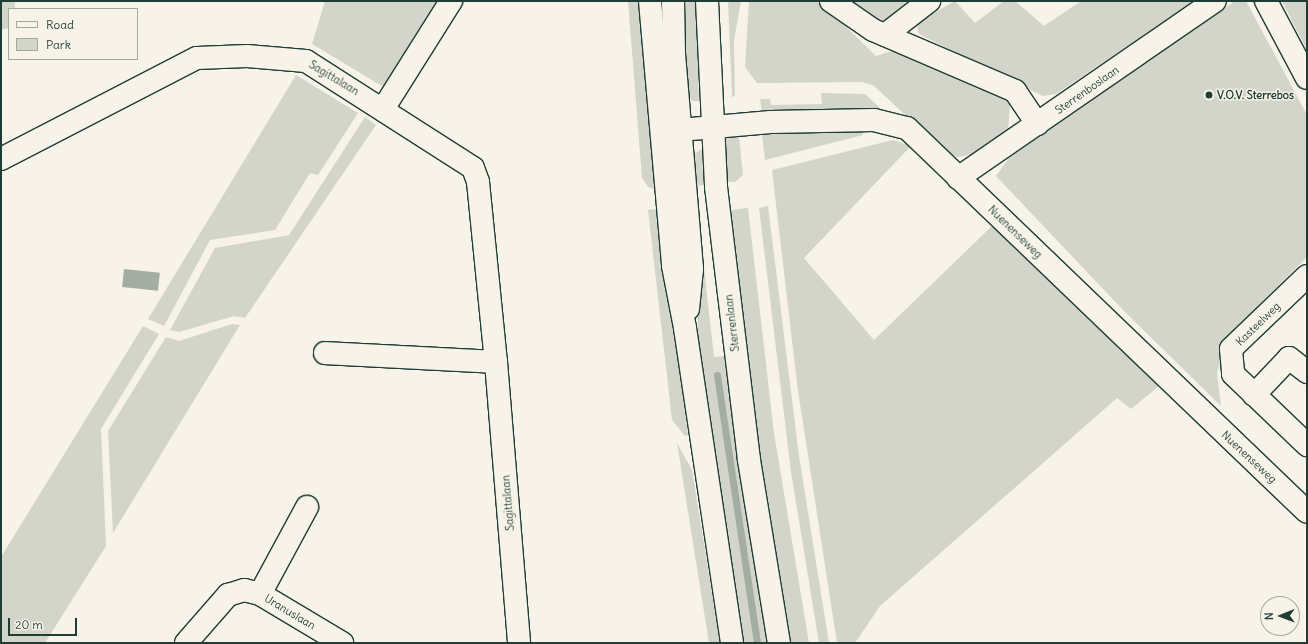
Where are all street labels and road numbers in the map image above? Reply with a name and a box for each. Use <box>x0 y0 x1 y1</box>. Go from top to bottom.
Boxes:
street label: Sagittalaan <box>307 58 361 98</box>
street label: Sterrenboslaan <box>1052 63 1122 117</box>
street label: Nuenenseweg <box>985 203 1045 261</box>
street label: Sterrenlaan <box>722 294 742 352</box>
street label: Kasteelweg <box>1233 300 1283 348</box>
street label: Nuenenseweg <box>1219 428 1279 486</box>
street label: Sagittalaan <box>499 475 517 531</box>
street label: Uranuslaan <box>262 592 318 632</box>

